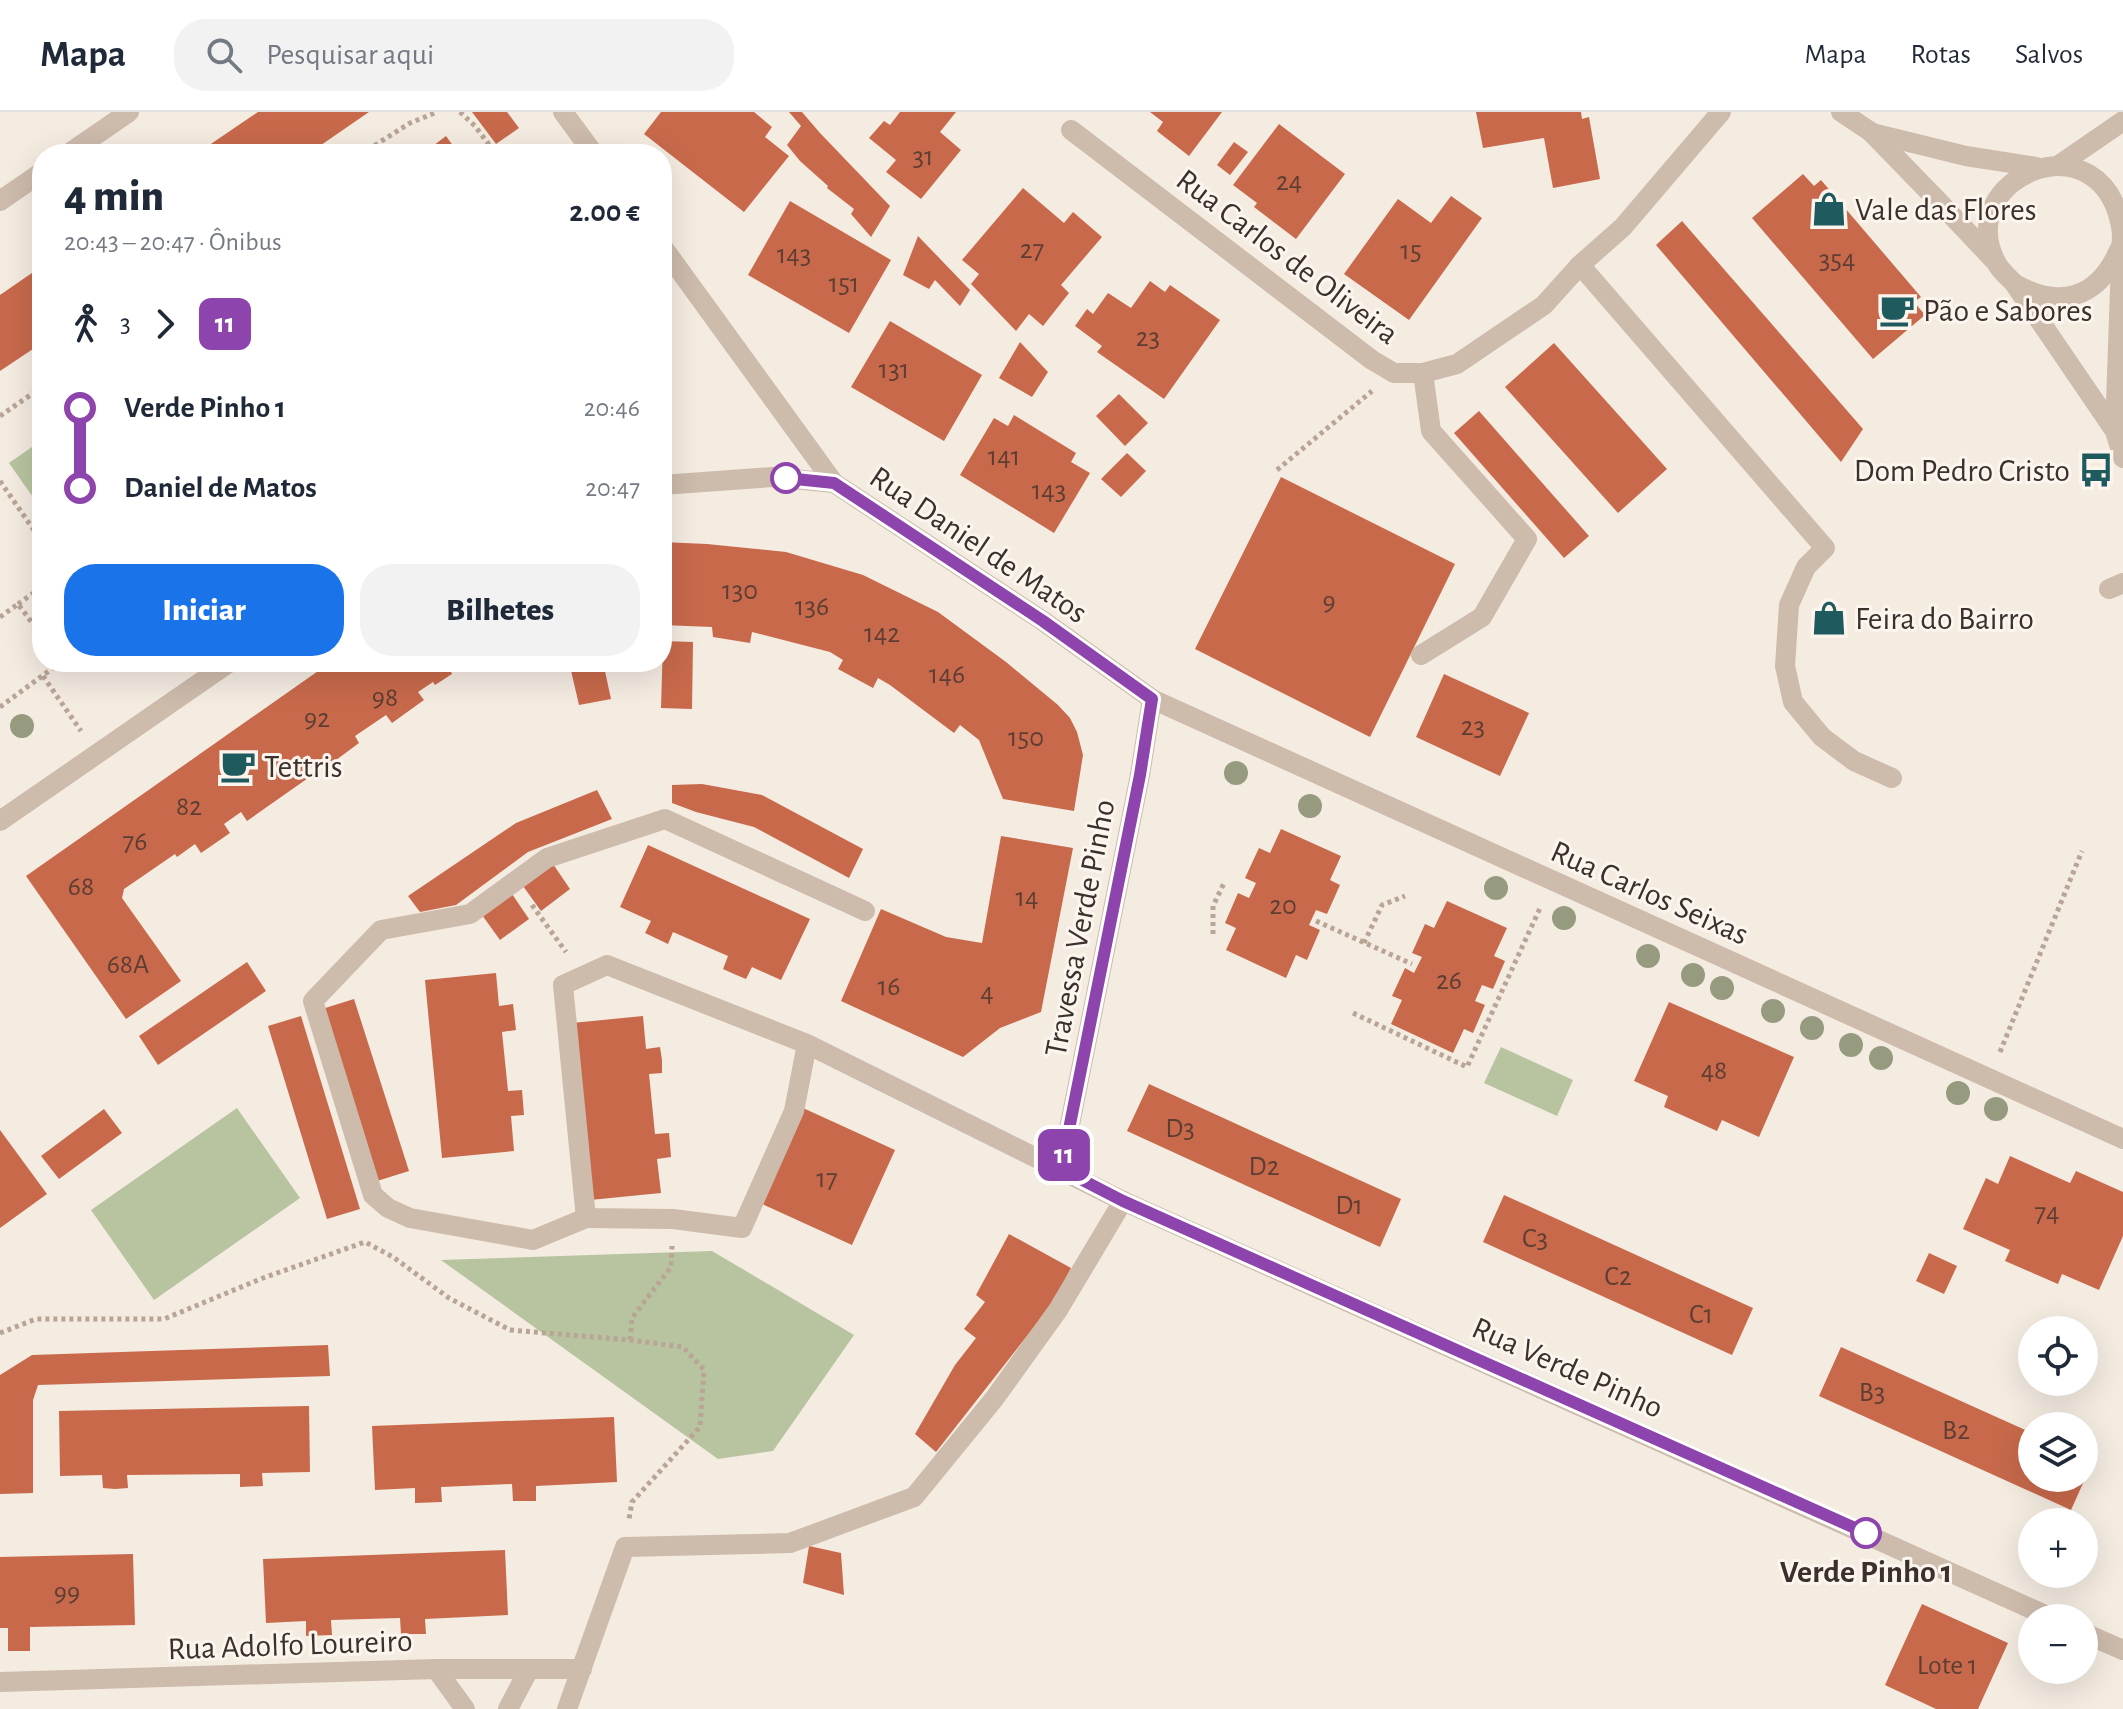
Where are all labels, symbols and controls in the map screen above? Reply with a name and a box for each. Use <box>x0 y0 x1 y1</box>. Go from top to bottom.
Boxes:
search box <box>174 19 734 91</box>
icon: search <box>202 33 246 77</box>
text: Mapa <box>40 36 126 74</box>
text: Pesquisar aqui <box>266 40 434 70</box>
text: Mapa <box>1805 41 1866 69</box>
text: Rotas <box>1910 41 1971 69</box>
text: Salvos <box>2015 41 2083 69</box>
house number: 31 <box>912 143 934 171</box>
street label: Rua Carlos de Oliveira <box>1170 163 1404 350</box>
house number: 24 <box>1276 168 1302 196</box>
text: 4 min <box>64 175 164 219</box>
shop icon: Vale das Flores <box>1810 190 1848 228</box>
place label: Vale das Flores <box>1855 194 2037 226</box>
text: 2.00 € <box>569 197 640 227</box>
text: 20:43 – 20:47 · Ônibus <box>64 229 282 255</box>
house number: 27 <box>1020 236 1044 264</box>
house number: 15 <box>1400 237 1422 265</box>
house number: 143 <box>777 241 811 269</box>
house number: 354 <box>1819 246 1855 274</box>
house number: 151 <box>829 270 859 298</box>
cafe icon: Pão e Sabores <box>1878 291 1916 329</box>
place label: Pão e Sabores <box>1923 295 2093 327</box>
icon: walk <box>64 302 108 346</box>
icon: forward <box>143 302 187 346</box>
text: 11 <box>215 310 235 338</box>
text: 3 <box>120 311 131 337</box>
house number: 23 <box>1136 324 1160 352</box>
house number: 131 <box>879 356 909 384</box>
text: Verde Pinho 1 <box>124 393 286 423</box>
text: 20:46 <box>584 395 640 421</box>
house number: 141 <box>988 443 1020 471</box>
bus stop icon: Dom Pedro Cristo <box>2077 451 2115 489</box>
place label: Dom Pedro Cristo <box>1854 455 2070 487</box>
street label: Rua Daniel de Matos <box>864 460 1093 629</box>
unlabelled marker <box>771 463 801 493</box>
text: Daniel de Matos <box>124 473 317 503</box>
text: 20:47 <box>585 475 640 501</box>
house number: 143 <box>1032 477 1066 505</box>
button: Iniciar <box>64 564 344 656</box>
button: Bilhetes <box>360 564 640 656</box>
house number: 130 <box>722 577 758 605</box>
house number: 9 <box>1322 588 1336 616</box>
house number: 136 <box>795 593 829 621</box>
shop icon: Feira do Bairro <box>1810 599 1848 637</box>
place label: Feira do Bairro <box>1855 603 2034 635</box>
house number: 142 <box>864 620 900 648</box>
house number: 146 <box>929 661 965 689</box>
house number: 98 <box>372 684 398 712</box>
house number: 92 <box>304 705 330 733</box>
house number: 23 <box>1461 713 1485 741</box>
house number: 150 <box>1008 724 1044 752</box>
cafe icon: Tettris <box>219 747 257 785</box>
place label: Tettris <box>264 751 343 783</box>
house number: 82 <box>176 793 202 821</box>
street label: Travessa Verde Pinho <box>1039 797 1121 1059</box>
house number: 76 <box>123 828 147 856</box>
street label: Rua Carlos Seixas <box>1546 835 1753 951</box>
house number: 68 <box>68 873 94 901</box>
house number: 14 <box>1015 884 1039 912</box>
house number: 20 <box>1269 892 1297 920</box>
house number: 68A <box>107 951 149 979</box>
house number: 26 <box>1436 967 1462 995</box>
house number: 16 <box>878 973 900 1001</box>
house number: 4 <box>980 979 994 1007</box>
house number: 48 <box>1701 1057 1727 1085</box>
house number: D3 <box>1165 1115 1195 1143</box>
line badge: 11 <box>1028 1129 1100 1181</box>
text: 11 <box>1054 1141 1074 1169</box>
house number: D2 <box>1249 1153 1279 1181</box>
house number: 17 <box>816 1165 838 1193</box>
house number: D1 <box>1335 1192 1363 1220</box>
house number: 74 <box>2034 1199 2060 1227</box>
house number: C3 <box>1522 1225 1548 1253</box>
house number: C2 <box>1604 1263 1632 1291</box>
house number: C1 <box>1689 1301 1713 1329</box>
street label: Rua Verde Pinho <box>1467 1312 1668 1424</box>
map controls <box>2018 1316 2098 1684</box>
button: locate <box>2018 1316 2098 1396</box>
house number: B3 <box>1859 1379 1885 1407</box>
button: layers <box>2018 1412 2098 1492</box>
house number: B2 <box>1942 1417 1970 1445</box>
button: + <box>2018 1508 2098 1588</box>
marker: Verde Pinho 1 <box>1851 1518 1881 1548</box>
place label: Verde Pinho 1 <box>1780 1556 1952 1588</box>
house number: 99 <box>54 1579 80 1607</box>
button: − <box>2018 1604 2098 1684</box>
street label: Rua Adolfo Loureiro <box>167 1625 413 1665</box>
house number: Lote 1 <box>1917 1652 1977 1680</box>

